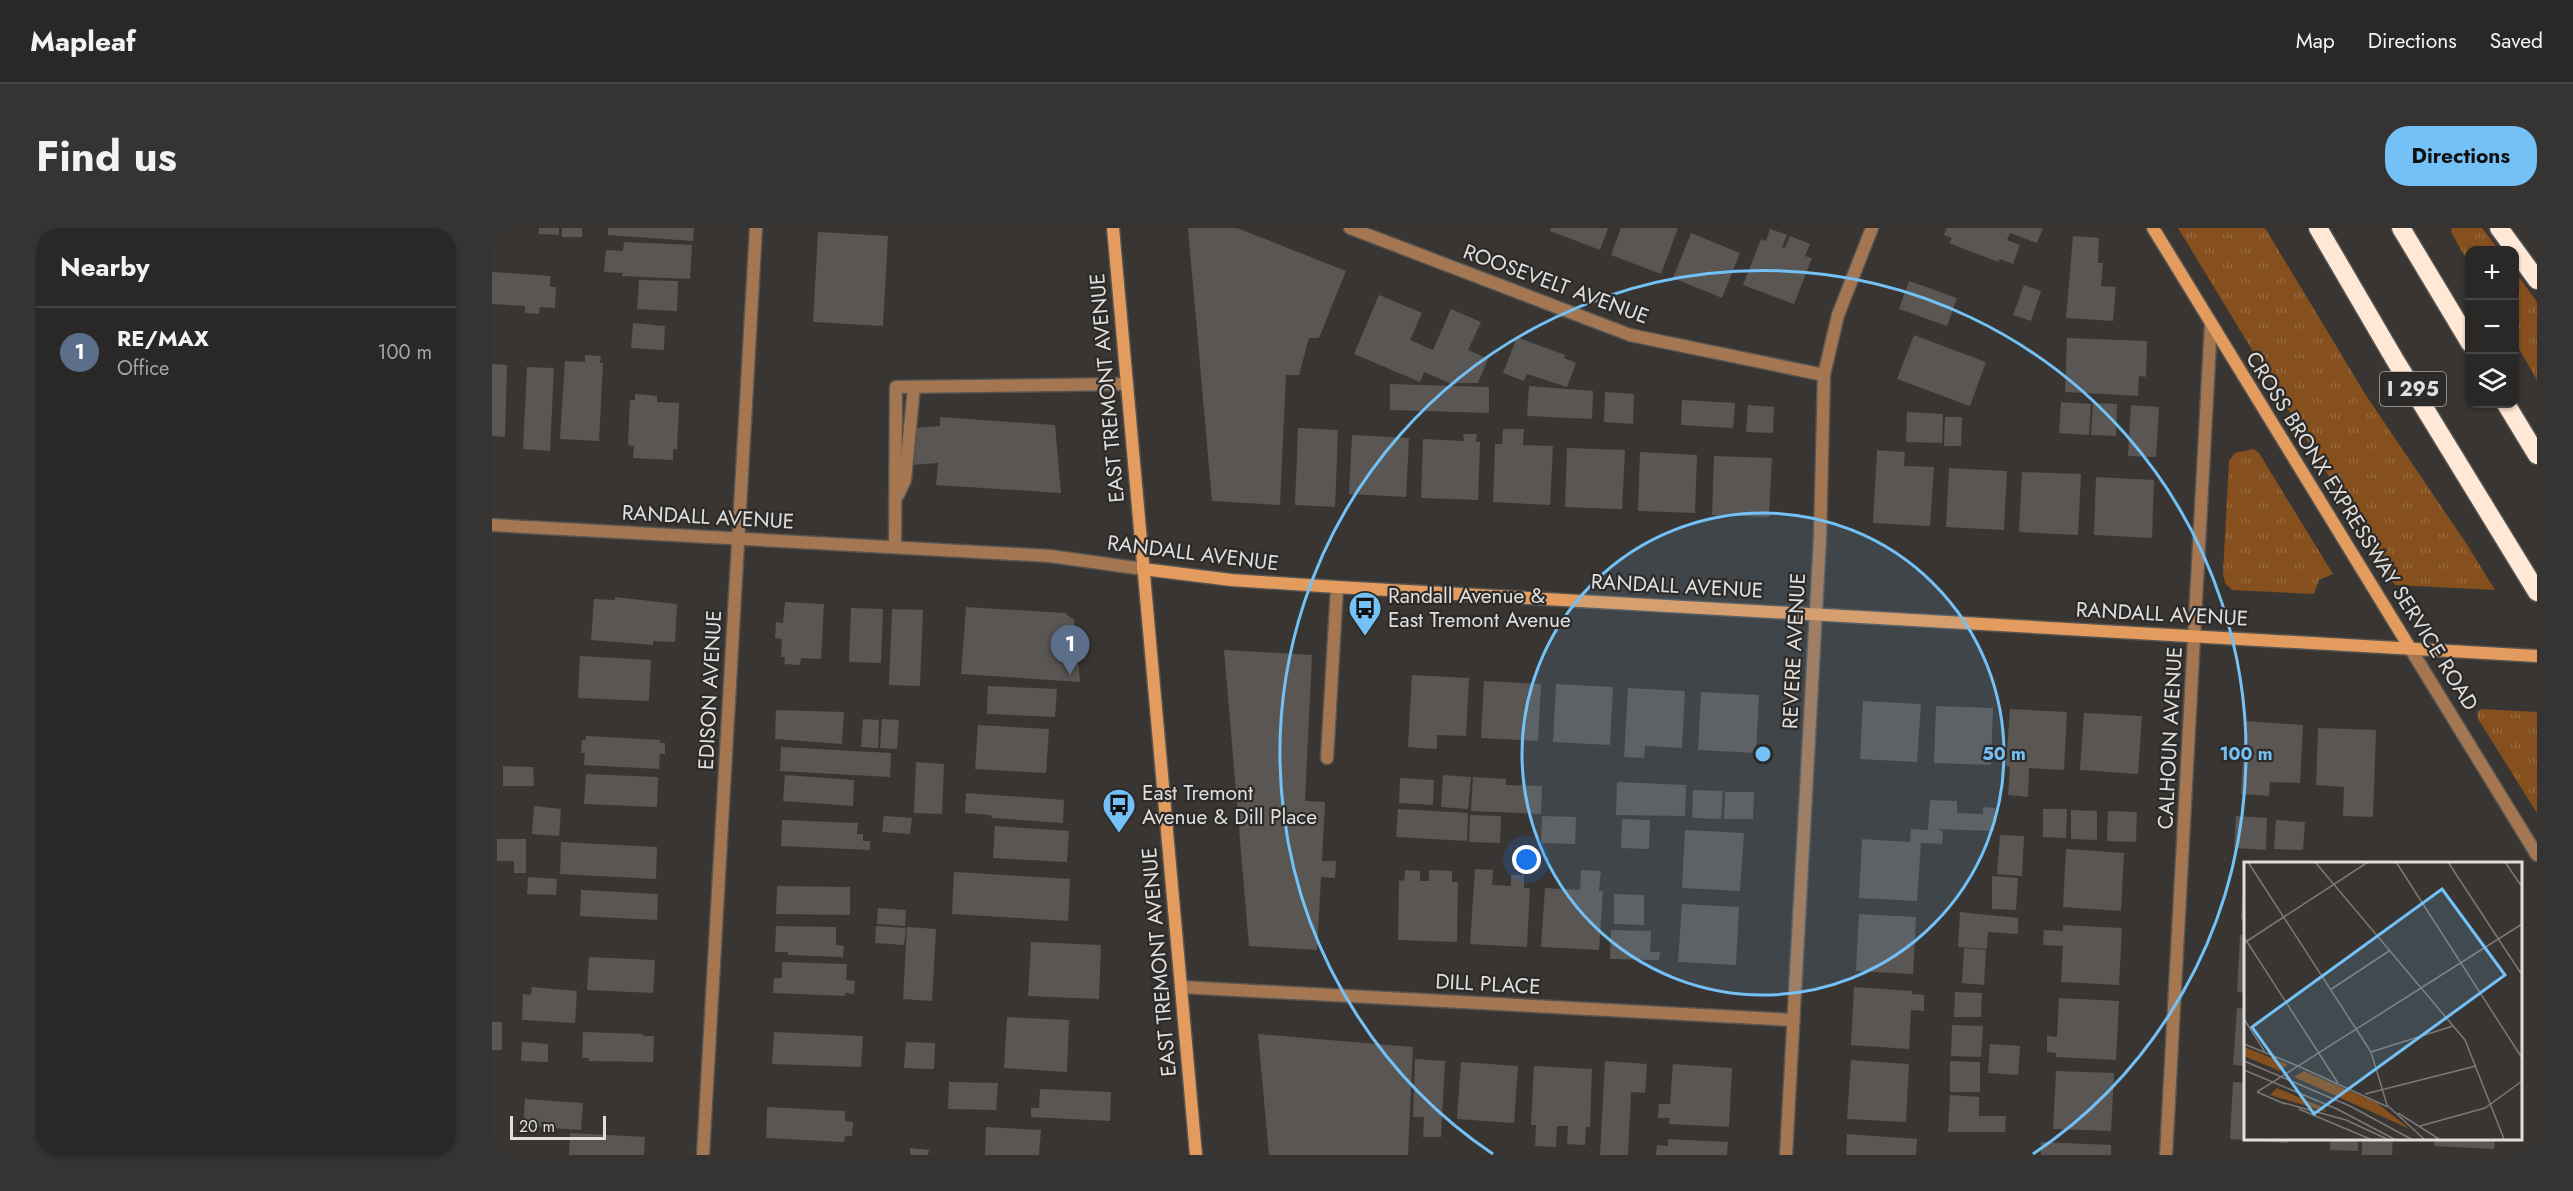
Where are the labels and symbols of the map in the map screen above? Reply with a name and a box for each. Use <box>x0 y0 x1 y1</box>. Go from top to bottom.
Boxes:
street label: ROOSEVELT AVENUE <box>1459 236 1653 332</box>
street label: EAST TREMONT AVENUE <box>1082 272 1132 504</box>
street label: CROSS BRONX EXPRESSWAY SERVICE ROAD <box>2238 346 2486 716</box>
road number: I 295 <box>2380 372 2446 406</box>
street label: RANDALL AVENUE <box>621 498 795 536</box>
street label: RANDALL AVENUE <box>1105 528 1281 578</box>
street label: RANDALL AVENUE <box>1590 567 1764 605</box>
street label: REVERE AVENUE <box>1775 572 1813 730</box>
place label: Randall Avenue & East Tremont Avenue <box>1388 581 1571 635</box>
bus stop icon: Randall Avenue & East Tremont Avenue <box>1347 590 1383 637</box>
street label: RANDALL AVENUE <box>2075 595 2249 633</box>
street label: EDISON AVENUE <box>691 609 729 771</box>
pin: 1 <box>1050 626 1090 675</box>
street label: CALHOUN AVENUE <box>2150 646 2190 830</box>
text: 50 m <box>1982 741 2026 767</box>
text: 100 m <box>2219 741 2273 767</box>
centre of rings <box>1753 744 1773 764</box>
place label: East Tremont Avenue & Dill Place <box>1142 778 1317 832</box>
bus stop icon: East Tremont Avenue & Dill Place <box>1101 787 1137 834</box>
your location <box>1512 845 1541 874</box>
street label: EAST TREMONT AVENUE <box>1134 846 1184 1078</box>
inset map <box>2244 862 2522 1140</box>
street label: DILL PLACE <box>1435 966 1541 1002</box>
scale bar <box>510 1113 606 1140</box>

